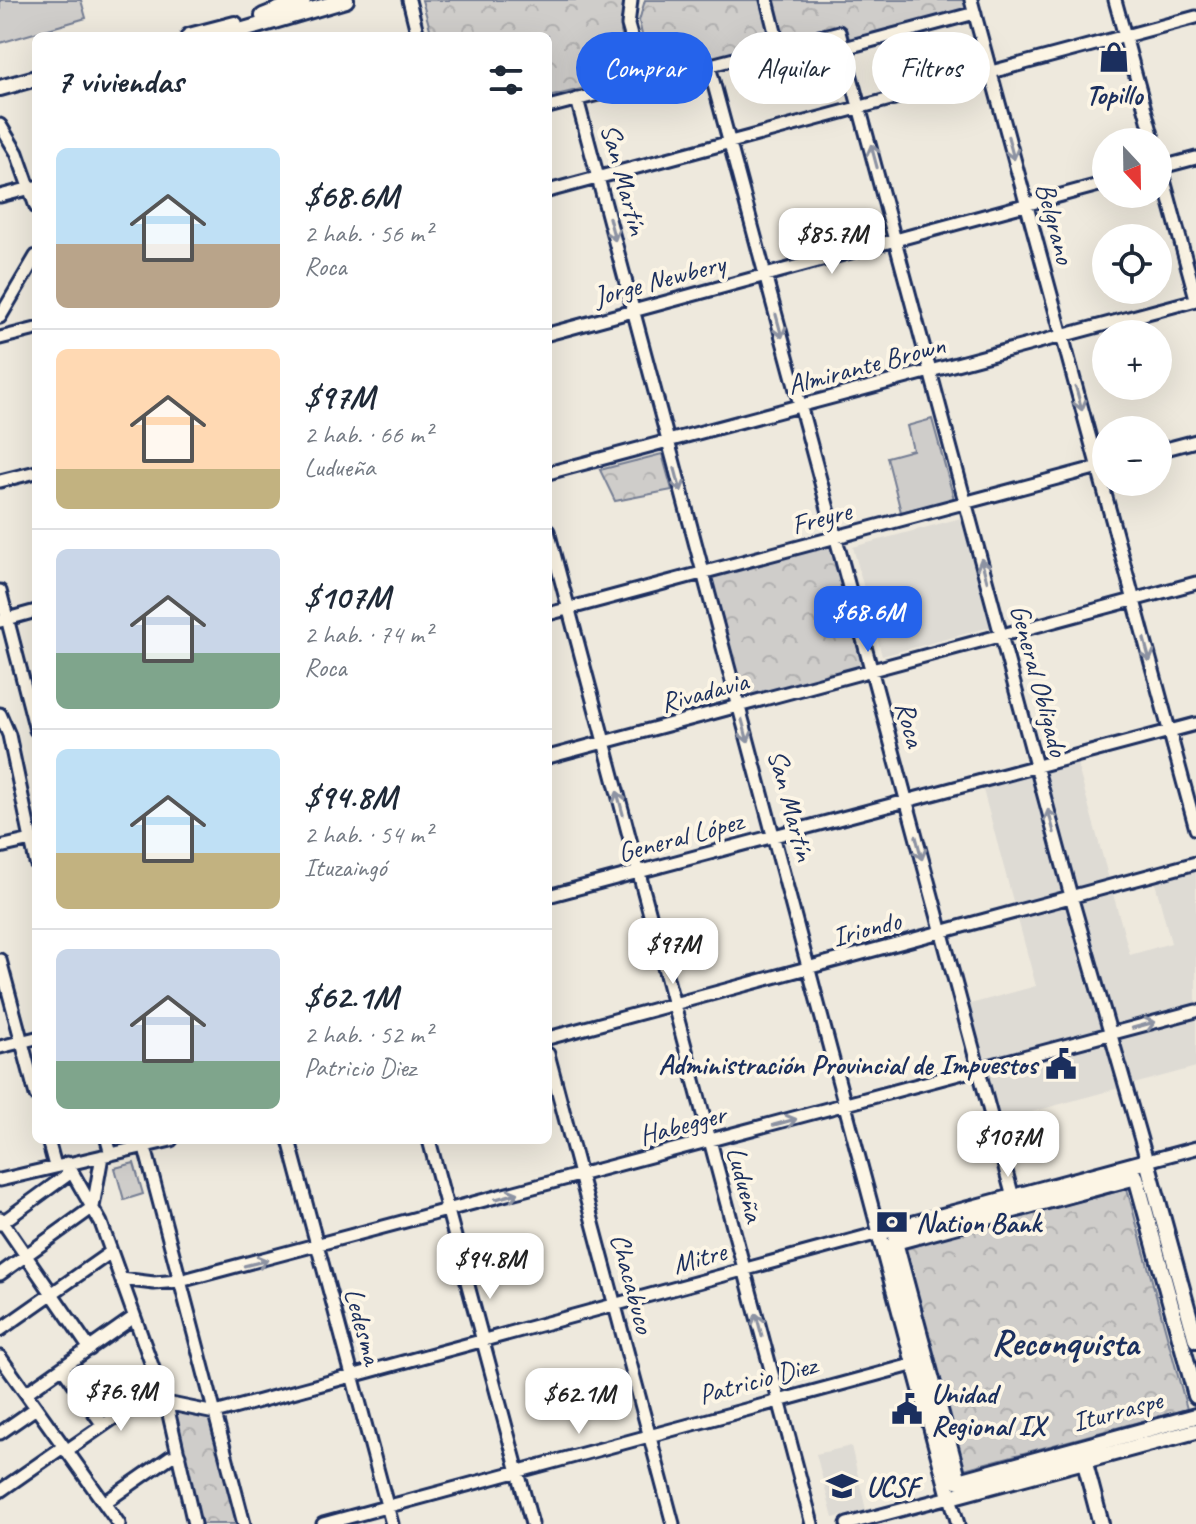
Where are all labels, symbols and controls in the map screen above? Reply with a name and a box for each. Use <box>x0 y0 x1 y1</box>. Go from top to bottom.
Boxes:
chip: Comprar <box>576 32 713 104</box>
chip: Alquilar <box>729 32 856 104</box>
chip: Filtros <box>872 32 990 104</box>
shop icon: Topillo <box>1097 40 1131 74</box>
icon: filters <box>484 58 528 102</box>
text: 7 viviendas <box>56 59 183 102</box>
place label: Topillo <box>1086 77 1144 112</box>
street label: San Martín <box>593 120 656 240</box>
north arrow <box>1092 128 1172 208</box>
map controls <box>1092 128 1172 496</box>
one-way arrow <box>1004 135 1019 160</box>
one-way arrow <box>865 144 880 170</box>
text: $68.6M <box>304 174 398 217</box>
street label: Belgrano <box>1028 179 1084 269</box>
icon: home <box>120 180 216 276</box>
pin: $85.7M <box>767 208 897 276</box>
one-way arrow <box>605 215 620 241</box>
text: 2 hab. · 56 m² <box>304 217 432 250</box>
text: $85.7M <box>797 217 867 250</box>
button: locate <box>1092 224 1172 304</box>
street label: Jorge Newbery <box>588 245 731 314</box>
text: Roca <box>304 250 347 283</box>
one-way arrow <box>773 313 788 338</box>
button: + <box>1092 320 1172 400</box>
street label: Almirante Brown <box>784 327 949 402</box>
text: $97M <box>304 375 374 418</box>
icon: home <box>120 381 216 477</box>
one-way arrow <box>1072 385 1087 411</box>
button: − <box>1092 416 1172 496</box>
text: 2 hab. · 66 m² <box>304 418 432 451</box>
text: Ludueña <box>304 451 375 484</box>
one-way arrow <box>672 467 687 493</box>
street label: Freyre <box>787 492 857 542</box>
one-way arrow <box>975 557 990 583</box>
text: $107M <box>304 575 390 618</box>
icon: home <box>120 581 216 677</box>
pin: $68.6M <box>803 586 933 654</box>
text: $68.6M <box>832 595 904 628</box>
street label: General Obligado <box>1002 600 1077 762</box>
text: 2 hab. · 74 m² <box>304 618 432 651</box>
one-way arrow <box>1140 636 1155 662</box>
text: Roca <box>304 651 347 684</box>
street label: Rivadavia <box>656 663 753 720</box>
street label: Roca <box>888 697 934 752</box>
one-way arrow <box>739 718 754 744</box>
street label: San Martín <box>760 746 823 866</box>
text: $94.8M <box>304 775 396 818</box>
icon: home <box>120 781 216 877</box>
one-way arrow <box>612 790 627 816</box>
street label: General López <box>614 802 748 870</box>
one-way arrow <box>1042 809 1057 835</box>
text: 2 hab. · 54 m² <box>304 818 432 851</box>
one-way arrow <box>912 834 927 860</box>
text: Ituzaingó <box>304 851 386 884</box>
street label: Iriondo <box>828 902 906 954</box>
pin: $97M <box>626 918 720 986</box>
text: $97M <box>646 927 700 960</box>
text: $62.1M <box>304 975 397 1018</box>
icon: home <box>120 981 216 1077</box>
one-way arrow <box>1131 1016 1157 1031</box>
text: 2 hab. · 52 m² <box>304 1018 432 1051</box>
place label: Administración Provincial de Impuestos <box>658 1047 1040 1082</box>
public building icon: Administración Provincial de Impuestos <box>1044 1047 1078 1081</box>
text: Patricio Diez <box>304 1051 416 1084</box>
street label: Habegger <box>635 1095 732 1153</box>
pin: $107M <box>952 1111 1064 1179</box>
one-way arrow <box>772 1113 798 1128</box>
text: $107M <box>975 1120 1041 1153</box>
street label: Ludueña <box>719 1143 773 1227</box>
one-way arrow <box>494 1188 520 1203</box>
bank icon: Nation Bank <box>875 1205 909 1239</box>
place label: Nation Bank <box>916 1205 1043 1240</box>
street label: Chacabuco <box>602 1229 663 1339</box>
pin: $94.8M <box>425 1233 555 1301</box>
street label: Mitre <box>668 1233 732 1282</box>
text: $94.8M <box>455 1242 525 1275</box>
one-way arrow <box>242 1254 268 1269</box>
street label: Ledesma <box>337 1284 391 1371</box>
one-way arrow <box>751 1312 766 1338</box>
district label: Reconquista <box>991 1320 1142 1366</box>
street label: Patricio Diez <box>694 1346 823 1412</box>
pin: $76.9M <box>56 1365 186 1433</box>
pin: $62.1M <box>514 1368 644 1436</box>
text: $76.9M <box>85 1374 157 1407</box>
place label: Unidad Regional IX <box>931 1376 1049 1443</box>
text: $62.1M <box>543 1377 615 1410</box>
street label: Iturraspe <box>1068 1381 1168 1439</box>
public building icon: Unidad Regional IX <box>890 1392 924 1426</box>
school or university icon: UCSF <box>825 1469 859 1503</box>
place label: UCSF <box>866 1469 923 1504</box>

